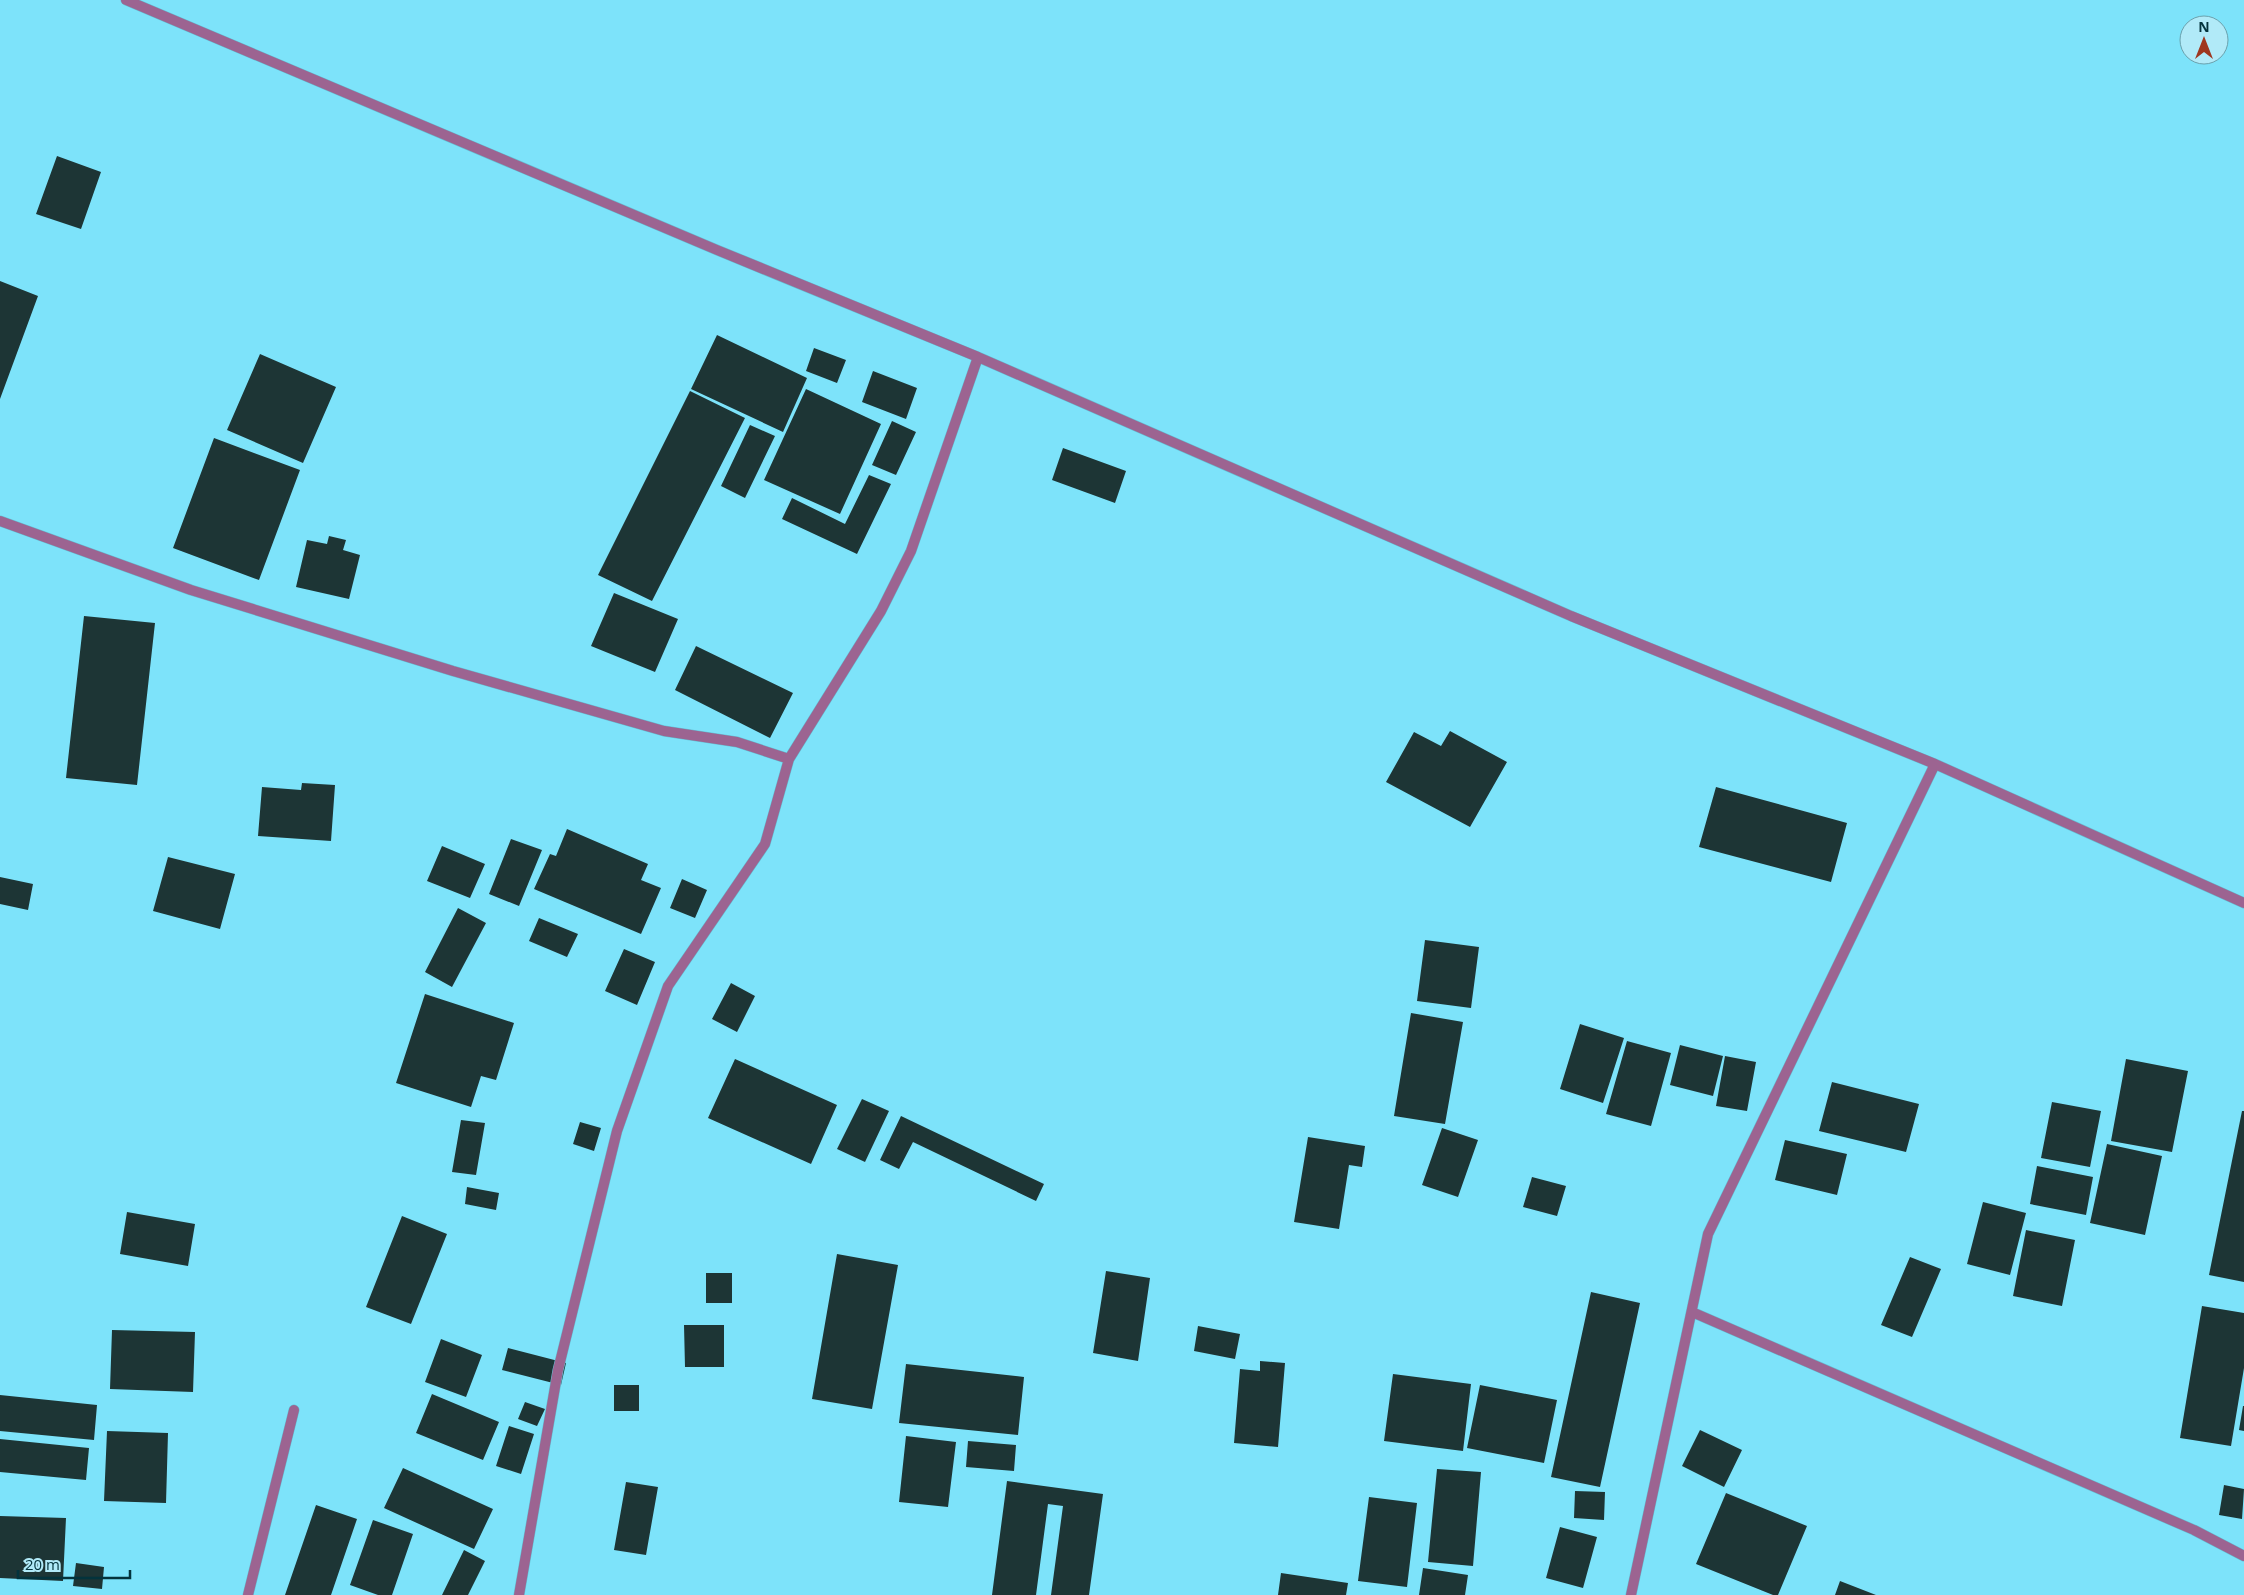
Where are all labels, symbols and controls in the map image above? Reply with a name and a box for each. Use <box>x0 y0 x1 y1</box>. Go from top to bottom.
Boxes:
north arrow <box>2179 15 2229 65</box>
text: N <box>2198 17 2210 36</box>
scale bar <box>18 1548 130 1580</box>
text: 20 m <box>25 1554 60 1574</box>

